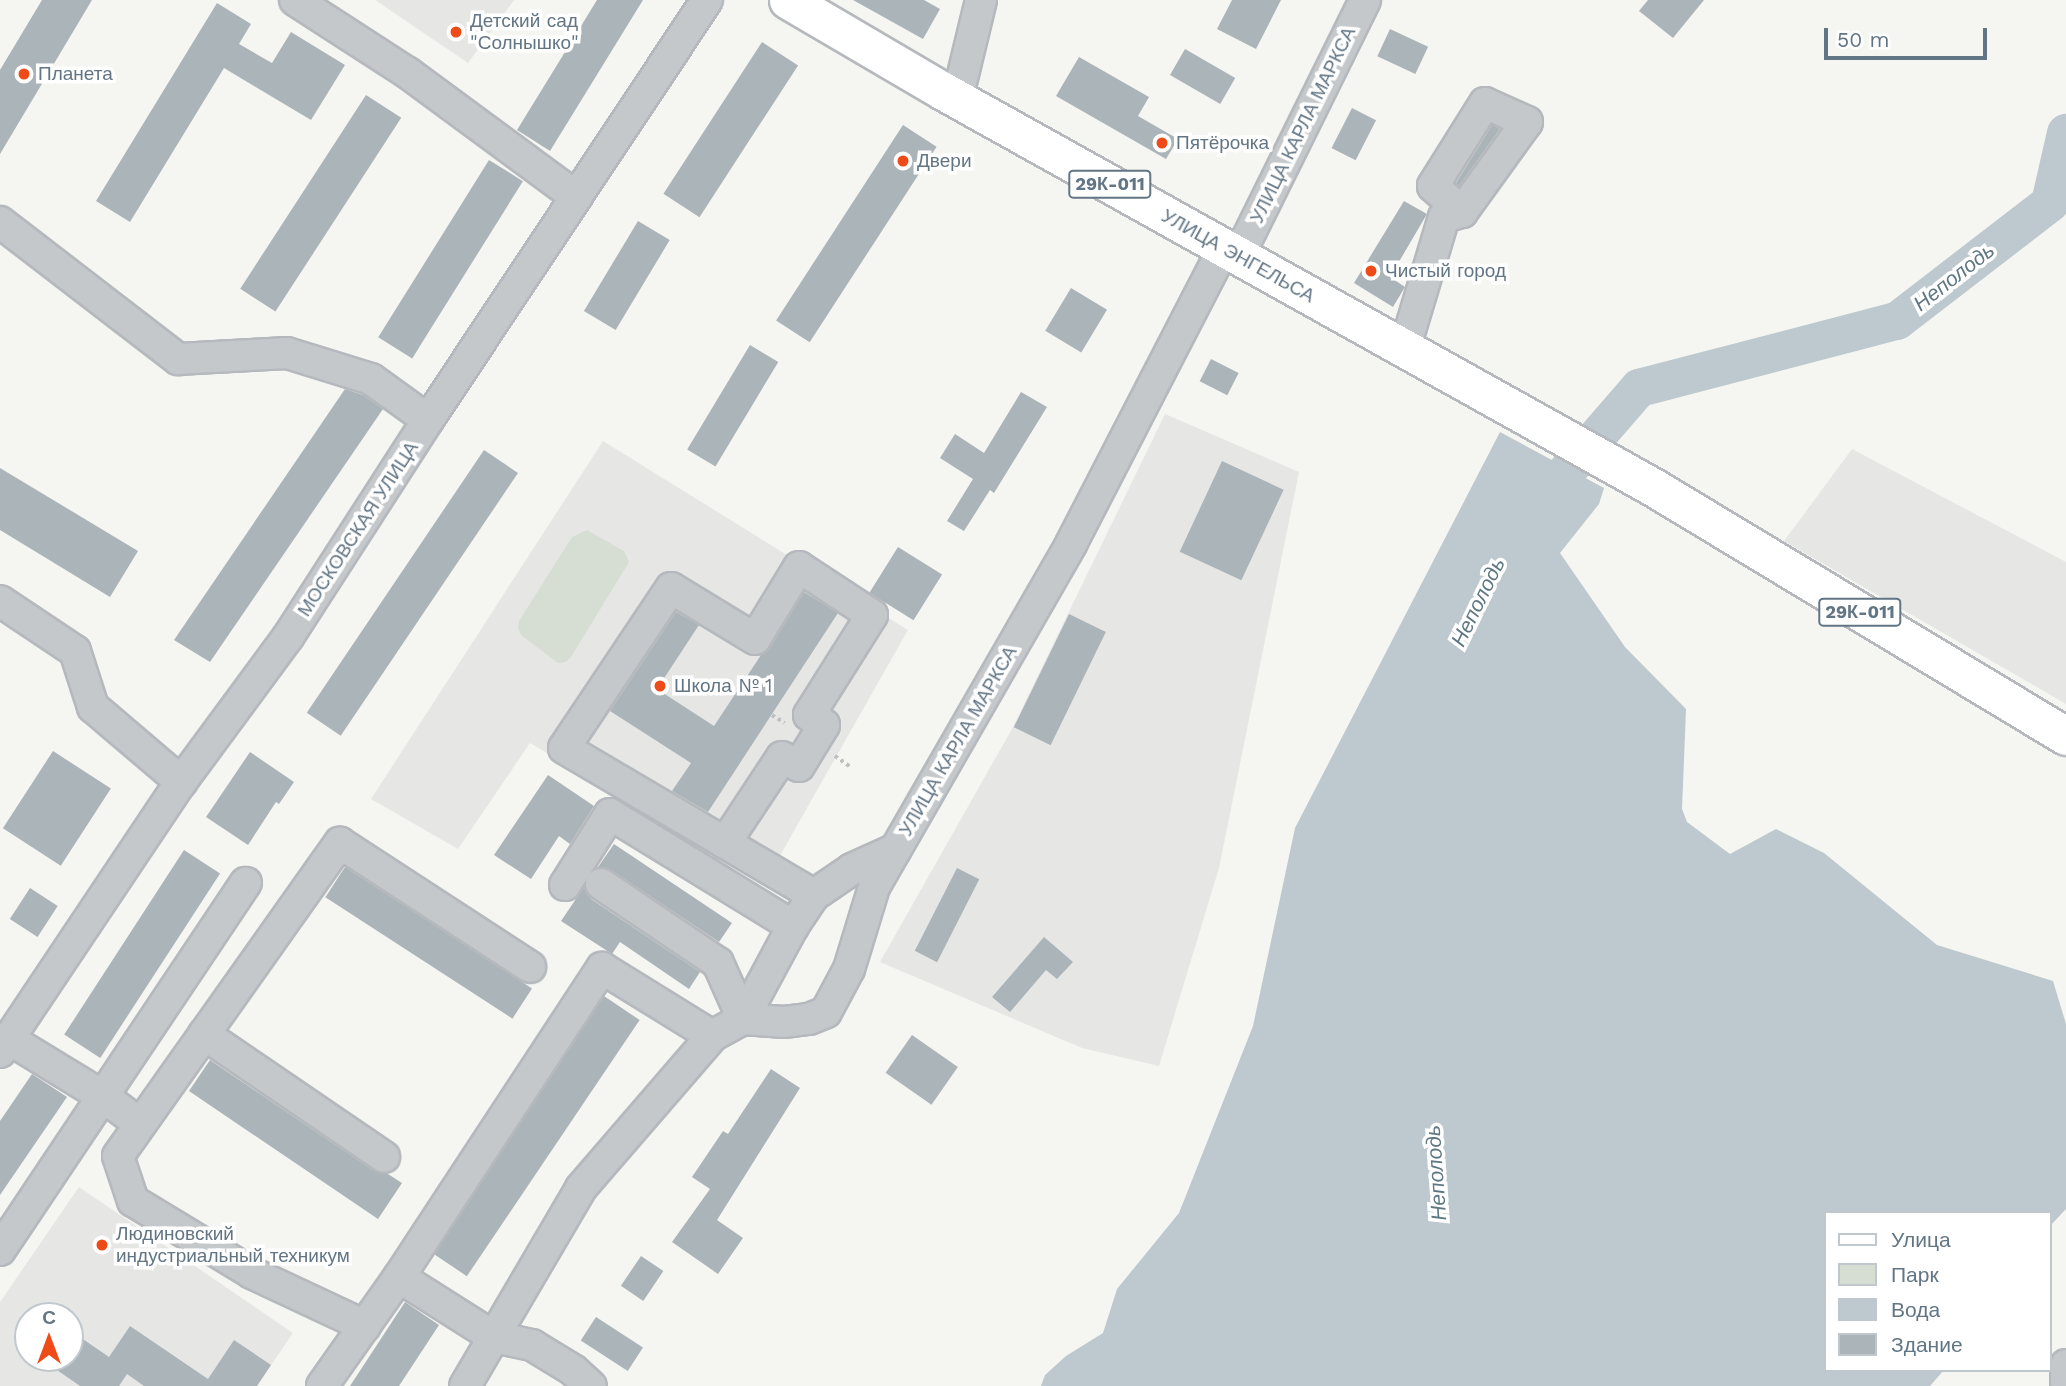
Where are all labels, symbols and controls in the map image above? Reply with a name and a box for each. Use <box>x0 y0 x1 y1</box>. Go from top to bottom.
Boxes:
place label: Детский сад "Солнышко" <box>470 10 579 54</box>
scale bar <box>1828 14 1991 58</box>
street label: УЛИЦА КАРЛА МАРКСА <box>1245 23 1361 227</box>
marker: Детский сад "Солнышко" <box>448 24 464 40</box>
text: 50 m <box>1837 27 1889 52</box>
place label: Планета <box>38 63 113 85</box>
marker: Планета <box>16 66 32 82</box>
place label: Пятёрочка <box>1176 132 1269 154</box>
marker: Пятёрочка <box>1154 135 1170 151</box>
place label: Двери <box>917 150 971 172</box>
marker: Двери <box>895 153 911 169</box>
road number: 29К-011 <box>1068 169 1152 198</box>
street label: УЛИЦА ЭНГЕЛЬСА <box>1157 204 1319 308</box>
water label: Неполодь <box>1909 238 1999 316</box>
place label: Чистый город <box>1385 260 1506 282</box>
marker: Чистый город <box>1363 263 1379 279</box>
street label: МОСКОВСКАЯ УЛИЦА <box>293 437 423 621</box>
water label: Неполодь <box>1446 553 1510 651</box>
road number: 29К-011 <box>1818 598 1902 626</box>
street label: УЛИЦА КАРЛА МАРКСА <box>894 642 1022 840</box>
place label: Школа № 1 <box>674 675 773 697</box>
marker: Школа № 1 <box>652 678 668 694</box>
water label: Неполодь <box>1420 1124 1452 1222</box>
legend <box>1825 1211 2052 1372</box>
place label: Людиновский индустриальный техникум <box>116 1223 350 1267</box>
text: Улица <box>1891 1227 1951 1252</box>
marker: Людиновский индустриальный техникум <box>94 1237 110 1253</box>
text: Парк <box>1891 1262 1939 1287</box>
text: Вода <box>1891 1297 1940 1322</box>
north arrow <box>14 1302 84 1372</box>
text: С <box>42 1306 56 1329</box>
text: Здание <box>1891 1332 1963 1357</box>

